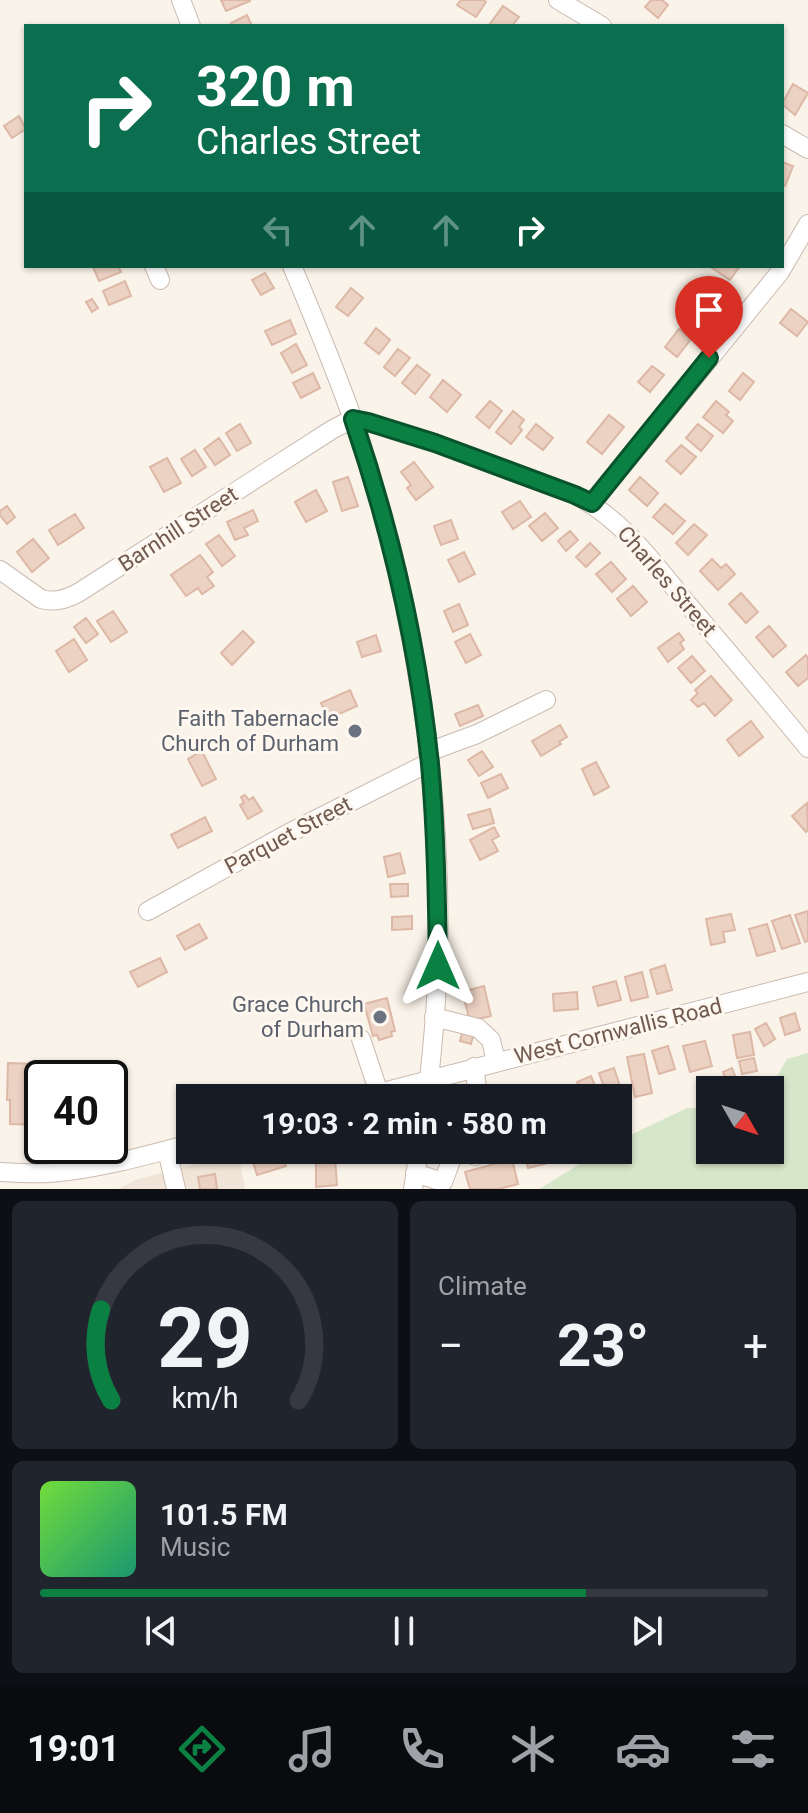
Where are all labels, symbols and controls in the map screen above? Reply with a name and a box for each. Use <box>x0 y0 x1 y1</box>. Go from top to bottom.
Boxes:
text: 320 m <box>196 54 355 120</box>
icon: right <box>64 56 168 160</box>
text: Charles Street <box>196 121 421 163</box>
icon: left <box>256 208 300 252</box>
icon: ahead <box>340 208 384 252</box>
icon: ahead <box>424 208 468 252</box>
icon: right <box>508 208 552 252</box>
pin <box>675 276 743 358</box>
icon: arrive <box>687 288 731 332</box>
street label: Barnhill Street <box>114 481 242 577</box>
street label: Charles Street <box>612 521 722 641</box>
place label: Faith Tabernacle Church of Durham <box>161 706 339 756</box>
marker: Faith Tabernacle Church of Durham <box>346 722 364 740</box>
street label: Parquet Street <box>220 791 356 879</box>
position arrow <box>396 924 480 1008</box>
place label: Grace Church of Durham <box>232 992 364 1042</box>
street label: West Cornwallis Road <box>512 993 724 1069</box>
marker: Grace Church of Durham <box>371 1008 389 1026</box>
speed limit sign: 40 <box>24 1060 128 1164</box>
north arrow <box>696 1076 784 1164</box>
map controls <box>696 1076 784 1164</box>
text: 19:03 · 2 min · 580 m <box>261 1106 547 1141</box>
text: Climate <box>438 1271 527 1301</box>
text: 29 <box>157 1290 253 1387</box>
text: 23° <box>557 1310 649 1381</box>
text: − <box>438 1320 463 1372</box>
text: + <box>743 1320 768 1372</box>
text: km/h <box>171 1381 239 1415</box>
text: 101.5 FM <box>160 1497 288 1532</box>
text: Music <box>160 1532 230 1562</box>
icon: previous <box>139 1609 183 1653</box>
icon: pause <box>382 1609 426 1653</box>
icon: next <box>625 1609 669 1653</box>
icon: directions <box>174 1721 230 1777</box>
icon: music <box>284 1721 340 1777</box>
icon: phone <box>394 1721 450 1777</box>
icon: climate <box>505 1721 561 1777</box>
icon: car <box>615 1721 671 1777</box>
icon: filters <box>725 1721 781 1777</box>
text: 19:01 <box>27 1728 120 1770</box>

